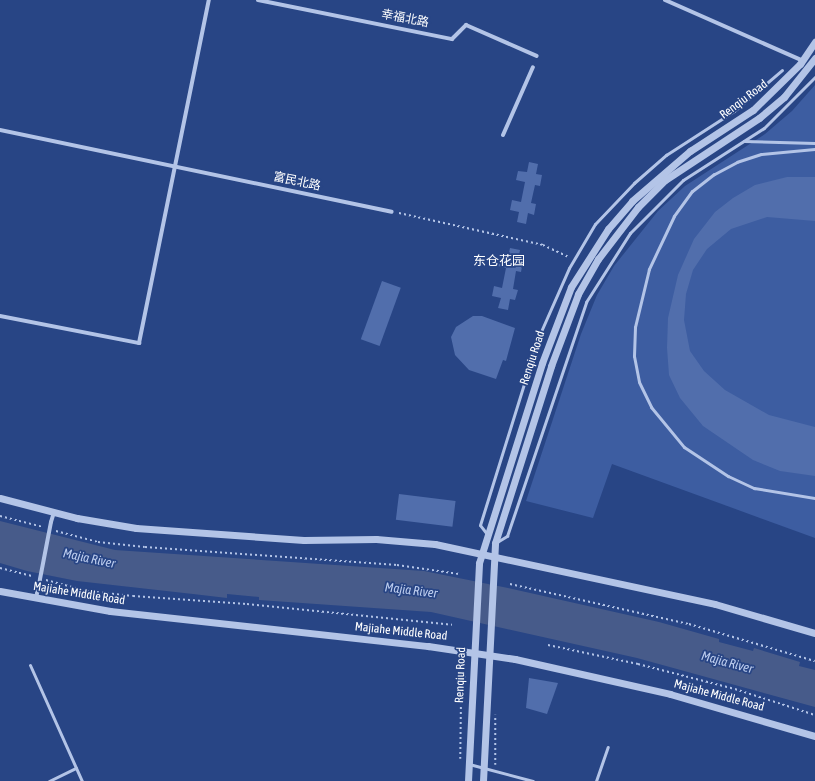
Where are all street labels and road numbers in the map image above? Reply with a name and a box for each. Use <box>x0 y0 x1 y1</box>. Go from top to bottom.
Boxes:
street label: 幸福北路 <box>380 7 430 31</box>
street label: Renqiu Road <box>717 77 771 123</box>
street label: 富民北路 <box>272 170 322 194</box>
street label: Renqiu Road <box>517 329 549 387</box>
street label: Majiahe Middle Road <box>32 580 126 608</box>
street label: Majiahe Middle Road <box>354 620 448 644</box>
street label: Renqiu Road <box>453 647 469 703</box>
street label: Majiahe Middle Road <box>672 677 766 715</box>

